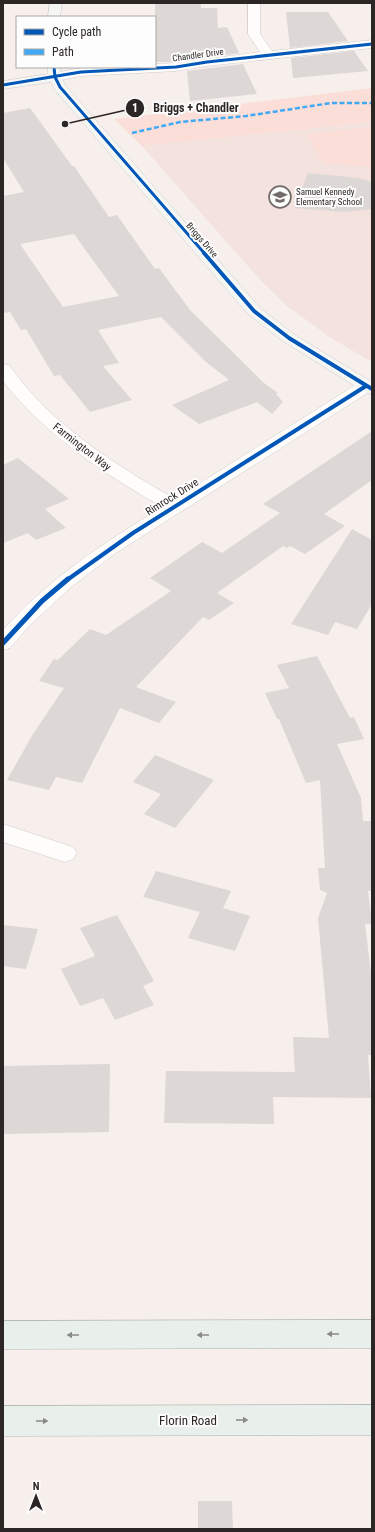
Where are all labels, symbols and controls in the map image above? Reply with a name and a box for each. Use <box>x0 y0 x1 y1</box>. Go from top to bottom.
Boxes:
legend <box>16 16 156 68</box>
text: Cycle path <box>52 25 102 39</box>
text: Path <box>52 45 74 59</box>
street label: Chandler Drive <box>172 46 224 64</box>
callout: Briggs + Chandler <box>125 96 247 120</box>
text: 1 <box>132 101 138 115</box>
text: Briggs + Chandler <box>153 101 239 115</box>
school or university icon: Samuel Kennedy Elementary School <box>267 184 293 210</box>
place label: Samuel Kennedy Elementary School <box>296 187 362 207</box>
street label: Briggs Drive <box>184 221 220 259</box>
street label: Farmington Way <box>51 420 114 474</box>
street label: Rimrock Drive <box>143 476 201 518</box>
one-way arrow <box>326 1331 339 1337</box>
one-way arrow <box>66 1332 79 1338</box>
one-way arrow <box>196 1332 209 1338</box>
street label: Florin Road <box>159 1413 217 1428</box>
one-way arrow <box>236 1417 249 1423</box>
one-way arrow <box>36 1418 49 1424</box>
north arrow <box>16 1476 56 1516</box>
text: N <box>33 1480 40 1493</box>

